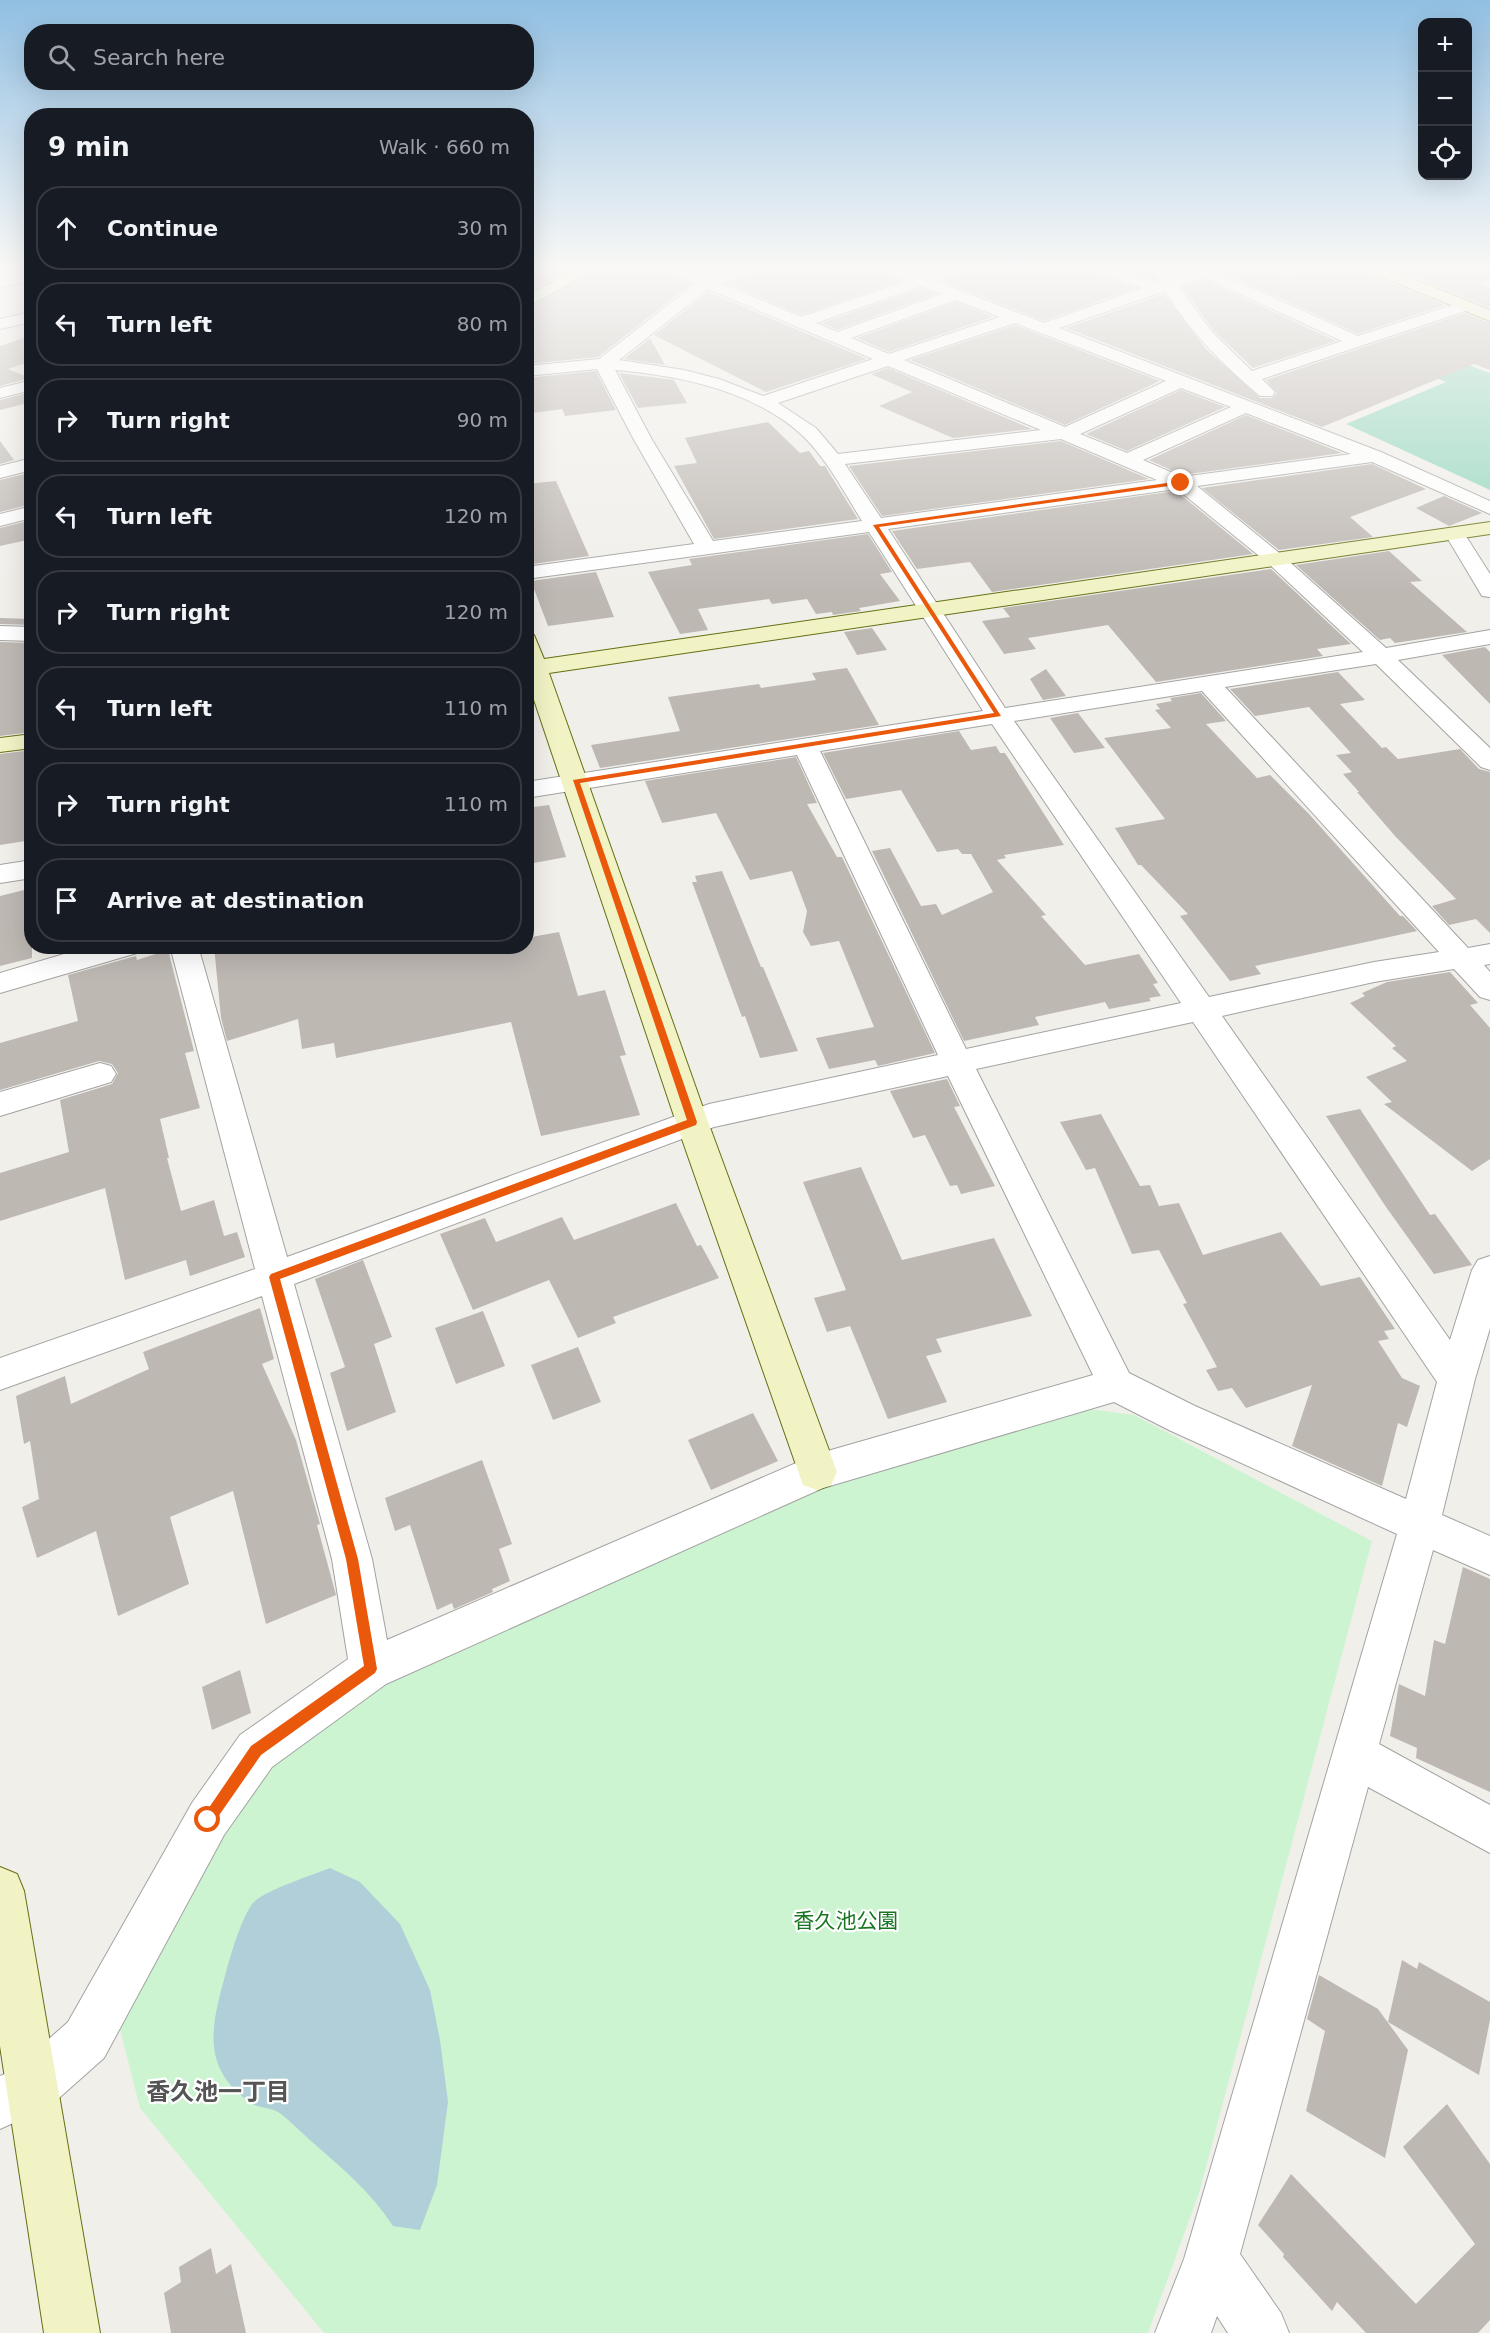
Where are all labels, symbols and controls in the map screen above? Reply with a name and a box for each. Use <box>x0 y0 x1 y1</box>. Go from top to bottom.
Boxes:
map controls <box>1418 18 1472 180</box>
button: + <box>1418 18 1472 72</box>
search box <box>24 24 534 90</box>
icon: search <box>45 41 78 74</box>
text: Search here <box>93 45 225 70</box>
button: − <box>1418 72 1472 126</box>
button: locate <box>1418 126 1472 180</box>
text: 9 min <box>48 132 130 162</box>
text: Walk · 660 m <box>379 135 510 159</box>
icon: ahead <box>50 212 83 245</box>
text: Continue <box>107 216 218 241</box>
text: 30 m <box>457 216 508 240</box>
icon: left <box>50 308 83 341</box>
text: Turn left <box>107 312 212 337</box>
text: 80 m <box>457 312 508 336</box>
icon: right <box>50 404 83 437</box>
text: Turn right <box>107 408 230 433</box>
text: 90 m <box>457 408 508 432</box>
route end <box>1167 469 1193 495</box>
icon: left <box>50 500 83 533</box>
text: Turn left <box>107 504 212 529</box>
text: 120 m <box>444 504 508 528</box>
icon: right <box>50 596 83 629</box>
text: Turn right <box>107 600 230 625</box>
text: 120 m <box>444 600 508 624</box>
icon: left <box>50 692 83 725</box>
text: Turn left <box>107 696 212 721</box>
text: 110 m <box>444 696 508 720</box>
icon: right <box>50 788 83 821</box>
text: Turn right <box>107 792 230 817</box>
text: 110 m <box>444 792 508 816</box>
icon: arrive <box>50 884 83 917</box>
text: Arrive at destination <box>107 888 364 913</box>
route start <box>194 1806 220 1832</box>
park label: 香久池公園 <box>794 1909 899 1933</box>
district label: 香久池一丁目 <box>146 2078 290 2106</box>

